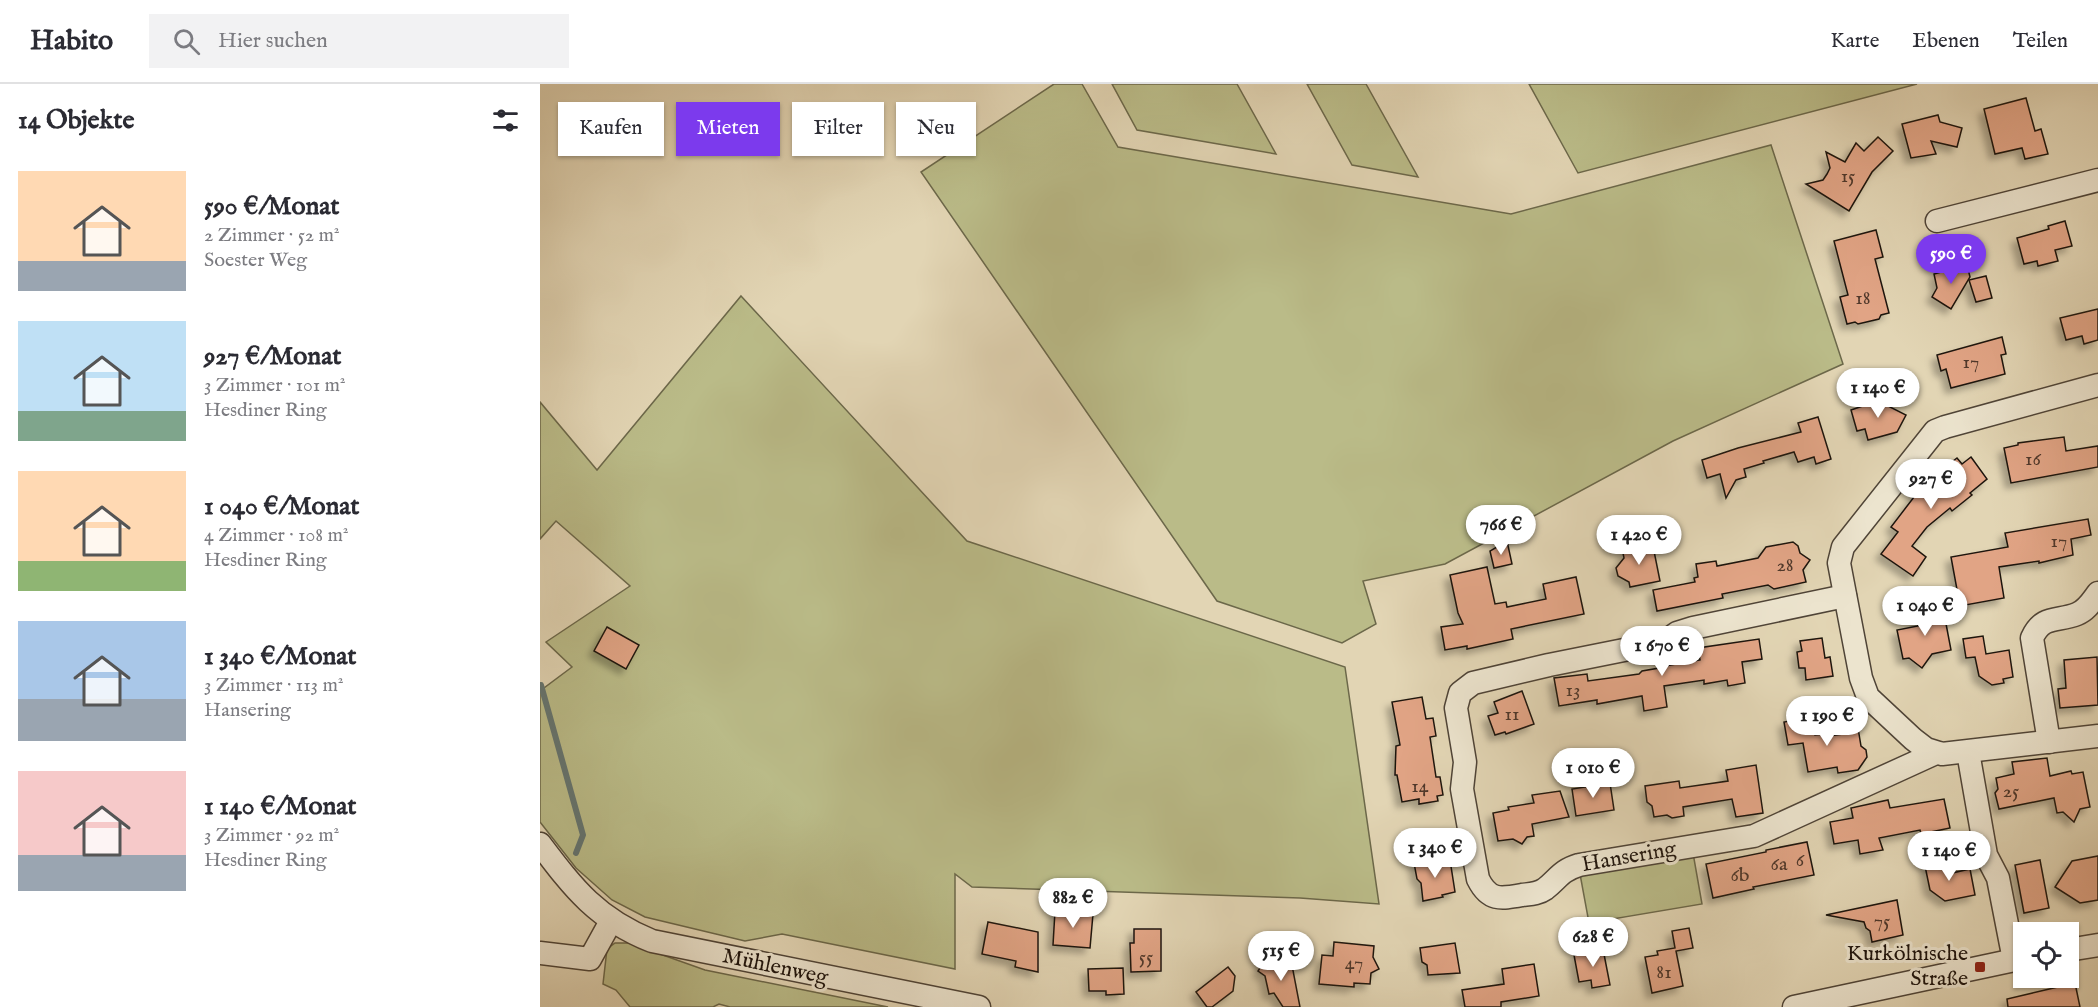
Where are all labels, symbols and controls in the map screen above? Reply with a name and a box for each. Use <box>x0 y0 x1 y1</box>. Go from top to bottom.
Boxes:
search box <box>149 14 569 68</box>
text: Habito <box>30 24 113 59</box>
icon: search <box>170 25 203 58</box>
text: Hier suchen <box>218 27 328 55</box>
text: Karte <box>1831 28 1879 55</box>
text: Ebenen <box>1912 28 1980 55</box>
text: Teilen <box>2013 28 2068 55</box>
chip: Kaufen <box>558 102 664 156</box>
chip: Mieten <box>676 102 780 156</box>
chip: Filter <box>792 102 884 156</box>
chip: Neu <box>896 102 976 156</box>
text: 14 Objekte <box>18 104 134 137</box>
icon: filters <box>489 104 522 137</box>
house number: 15 <box>1841 164 1855 189</box>
text: 590 €/Monat <box>204 190 339 223</box>
icon: home <box>66 195 138 267</box>
text: 2 Zimmer · 52 m² <box>204 223 340 248</box>
pin: 590 € <box>1909 234 1993 285</box>
text: 590 € <box>1930 241 1972 266</box>
text: Soester Weg <box>204 248 307 273</box>
house number: 18 <box>1855 286 1871 311</box>
text: 927 €/Monat <box>204 340 341 373</box>
icon: home <box>66 345 138 417</box>
house number: 17 <box>1963 350 1979 375</box>
pin: 1 140 € <box>1823 368 1933 419</box>
text: 3 Zimmer · 101 m² <box>204 373 346 398</box>
text: 1 140 € <box>1851 375 1905 400</box>
text: Hesdiner Ring <box>204 398 327 423</box>
house number: 16 <box>2025 447 2042 472</box>
pin: 927 € <box>1889 459 1973 510</box>
text: 927 € <box>1909 466 1953 491</box>
text: 1 040 €/Monat <box>204 490 360 523</box>
icon: home <box>66 495 138 567</box>
pin: 766 € <box>1459 505 1543 556</box>
text: 766 € <box>1480 512 1522 537</box>
pin: 1 420 € <box>1584 515 1694 566</box>
text: 1 420 € <box>1611 522 1667 547</box>
text: 4 Zimmer · 108 m² <box>204 523 348 548</box>
house number: 17 <box>2051 529 2067 554</box>
text: Hesdiner Ring <box>204 548 327 573</box>
house number: 28 <box>1776 553 1794 578</box>
pin: 1 040 € <box>1870 586 1980 637</box>
text: 1 040 € <box>1896 593 1954 618</box>
pin: 1 670 € <box>1607 626 1717 677</box>
text: 1 670 € <box>1634 633 1690 658</box>
text: 1 340 €/Monat <box>204 640 356 673</box>
icon: home <box>66 645 138 717</box>
text: 3 Zimmer · 113 m² <box>204 673 343 698</box>
house number: 13 <box>1566 678 1580 703</box>
pin: 1 190 € <box>1772 696 1882 747</box>
text: Hansering <box>204 698 291 723</box>
house number: 11 <box>1505 702 1519 727</box>
text: 1 190 € <box>1800 703 1854 728</box>
pin: 1 010 € <box>1538 748 1648 799</box>
text: 1 010 € <box>1566 755 1620 780</box>
house number: 14 <box>1411 774 1429 799</box>
house number: 25 <box>2003 779 2019 804</box>
text: 1 140 €/Monat <box>204 790 356 823</box>
icon: home <box>66 795 138 867</box>
text: 3 Zimmer · 92 m² <box>204 823 339 848</box>
pin: 1 340 € <box>1380 828 1490 879</box>
pin: 1 140 € <box>1894 831 2004 882</box>
text: 1 340 € <box>1408 835 1463 860</box>
street label: Hansering <box>1580 835 1680 879</box>
text: 1 140 € <box>1922 838 1976 863</box>
text: Hesdiner Ring <box>204 848 327 873</box>
house number: 6 <box>1796 848 1805 873</box>
house number: 6a <box>1770 852 1788 877</box>
house number: 6b <box>1730 863 1750 888</box>
pin: 882 € <box>1031 878 1115 929</box>
text: 882 € <box>1052 885 1094 910</box>
house number: 75 <box>1874 909 1890 934</box>
pin: 628 € <box>1551 917 1635 968</box>
map controls <box>2013 922 2079 988</box>
button: locate <box>2013 922 2079 988</box>
text: 628 € <box>1572 924 1614 949</box>
pin: 515 € <box>1239 931 1323 982</box>
text: 515 € <box>1262 938 1300 963</box>
place label: Kurkölnische Straße <box>1847 940 1968 993</box>
street label: Mühlenweg <box>720 942 831 992</box>
house number: 55 <box>1139 945 1153 970</box>
house number: 47 <box>1345 951 1363 976</box>
house number: 81 <box>1656 960 1672 985</box>
marker: Kurkölnische Straße <box>1973 960 1987 974</box>

